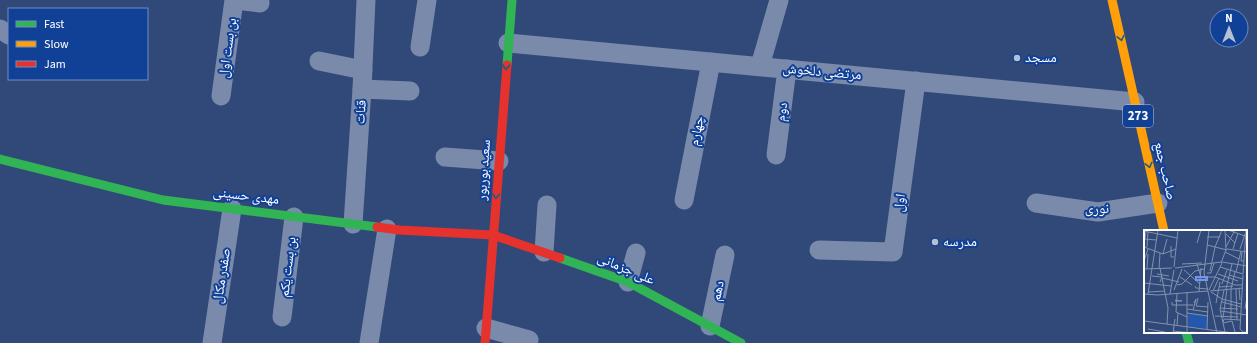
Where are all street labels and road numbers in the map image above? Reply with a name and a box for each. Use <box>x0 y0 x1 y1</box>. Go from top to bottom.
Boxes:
street label: بن بست اول <box>214 17 242 79</box>
street label: مرتضی دلخوش <box>782 59 862 85</box>
street label: قنات <box>350 99 372 125</box>
street label: دوم <box>771 101 793 123</box>
road number: 273 <box>1123 105 1153 127</box>
street label: چهارم <box>684 114 710 148</box>
street label: سعید بوربور <box>472 139 496 202</box>
street label: صاحب جمع <box>1149 140 1181 202</box>
street label: مهدی حسینی <box>212 182 280 210</box>
street label: اول <box>889 193 911 213</box>
street label: نوری <box>1085 199 1109 219</box>
street label: بن بست یکم <box>274 235 302 298</box>
street label: صفدر مکال <box>208 247 236 305</box>
street label: علی جزمانی <box>594 248 658 290</box>
street label: دهم <box>706 279 730 303</box>

